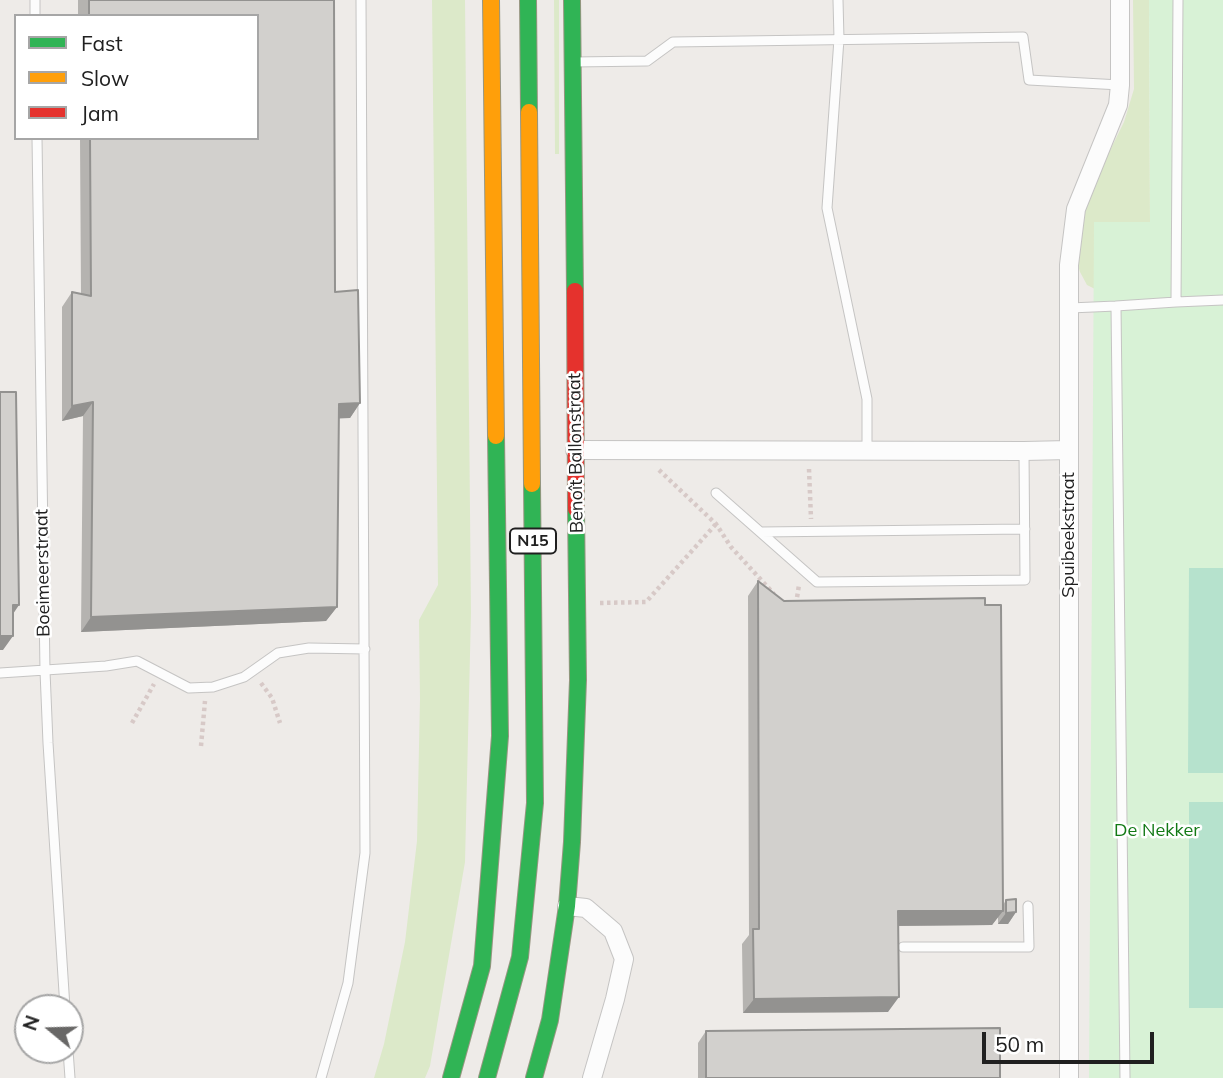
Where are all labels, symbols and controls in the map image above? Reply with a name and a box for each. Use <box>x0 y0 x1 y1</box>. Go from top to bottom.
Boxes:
legend <box>14 14 259 140</box>
text: Fast <box>81 30 123 56</box>
text: Slow <box>81 65 129 91</box>
text: Jam <box>81 100 119 126</box>
street label: Benoît Ballonstraat <box>564 373 588 533</box>
street label: Spuibeekstraat <box>1058 472 1080 598</box>
street label: Boeimeerstraat <box>31 509 55 637</box>
road number: N15 <box>510 528 556 554</box>
park label: De Nekker <box>1114 820 1200 842</box>
north arrow <box>14 994 84 1064</box>
text: N <box>17 1012 45 1034</box>
scale bar <box>985 1018 1156 1062</box>
text: 50 m <box>995 1031 1044 1057</box>

